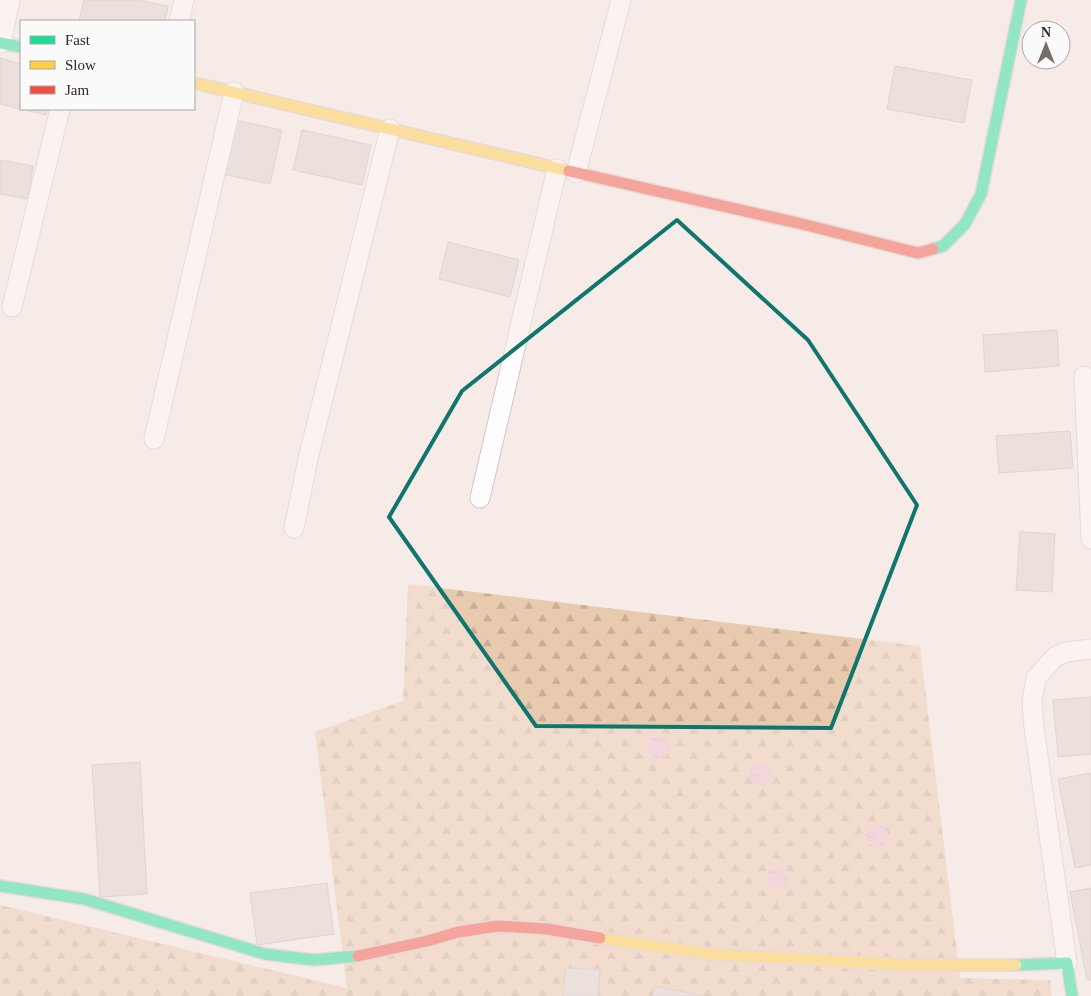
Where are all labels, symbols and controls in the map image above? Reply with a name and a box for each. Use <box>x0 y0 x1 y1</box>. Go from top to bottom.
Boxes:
legend <box>20 20 195 110</box>
north arrow <box>1021 20 1071 70</box>
text: N <box>1041 25 1051 40</box>
text: Fast <box>65 32 91 48</box>
text: Slow <box>65 57 96 73</box>
text: Jam <box>65 82 89 98</box>

